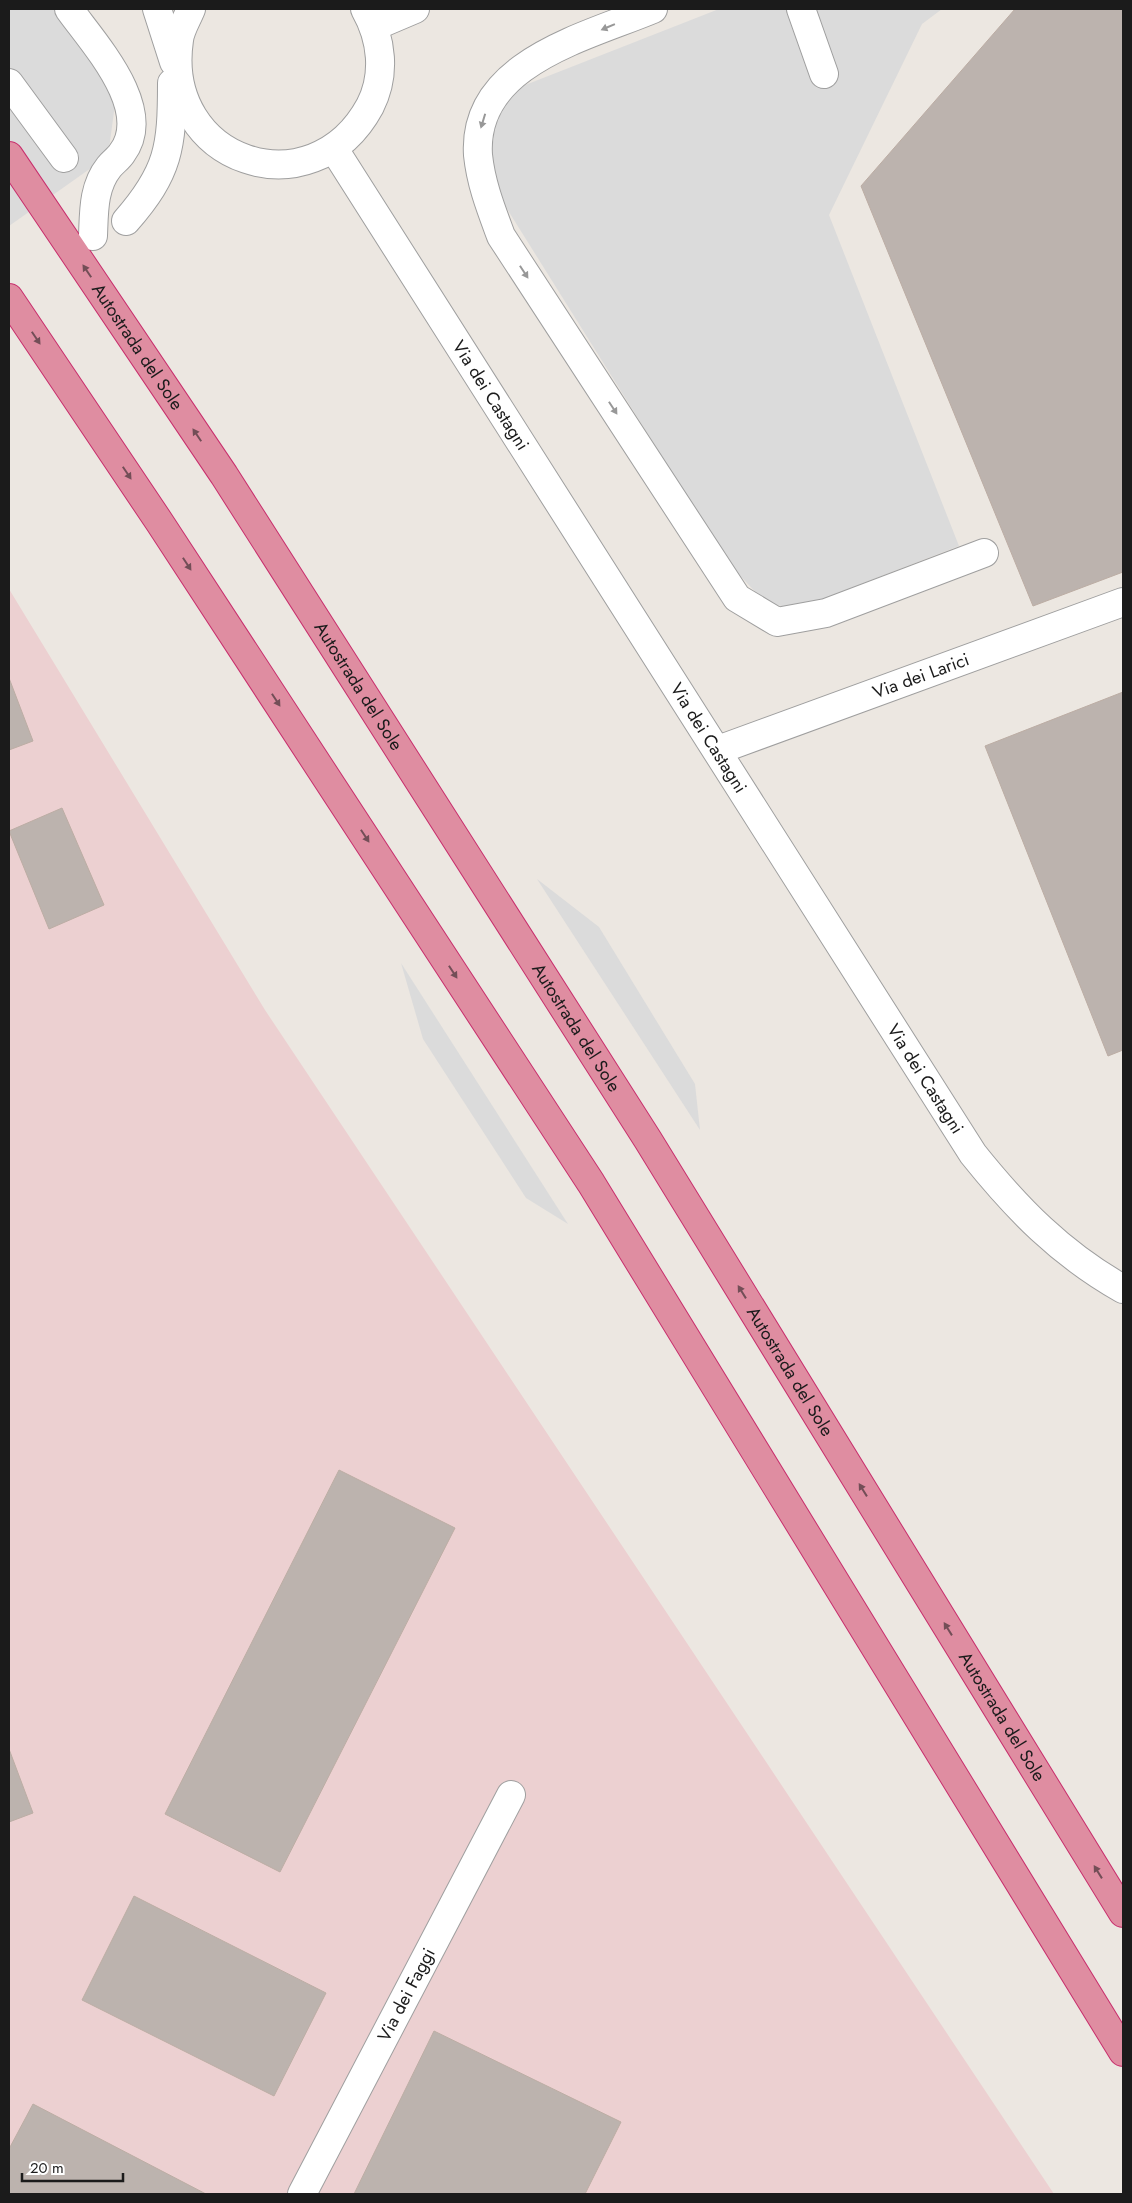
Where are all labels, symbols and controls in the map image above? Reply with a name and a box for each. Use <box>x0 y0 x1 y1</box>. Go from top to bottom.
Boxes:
one-way arrow <box>601 24 615 32</box>
one-way arrow <box>479 113 486 128</box>
one-way arrow <box>82 264 91 278</box>
one-way arrow <box>520 265 529 279</box>
street label: Autostrada del Sole <box>85 278 190 415</box>
one-way arrow <box>31 331 41 345</box>
street label: Via dei Castagni <box>446 335 535 456</box>
one-way arrow <box>608 402 618 415</box>
one-way arrow <box>192 428 202 441</box>
one-way arrow <box>122 466 132 480</box>
one-way arrow <box>182 557 192 571</box>
street label: Autostrada del Sole <box>308 617 409 756</box>
street label: Via dei Larici <box>869 646 973 705</box>
street label: Via dei Castagni <box>664 678 753 798</box>
one-way arrow <box>271 693 281 707</box>
one-way arrow <box>360 829 369 843</box>
street label: Autostrada del Sole <box>526 958 627 1097</box>
one-way arrow <box>449 966 458 979</box>
street label: Via dei Castagni <box>881 1019 970 1139</box>
one-way arrow <box>737 1286 746 1299</box>
street label: Autostrada del Sole <box>740 1302 840 1441</box>
one-way arrow <box>859 1484 868 1497</box>
one-way arrow <box>944 1622 953 1635</box>
street label: Autostrada del Sole <box>952 1647 1052 1786</box>
one-way arrow <box>1093 1865 1102 1878</box>
street label: Via dei Faggi <box>371 1943 442 2046</box>
scale bar <box>22 2150 124 2182</box>
text: 20 m <box>30 2157 64 2179</box>

